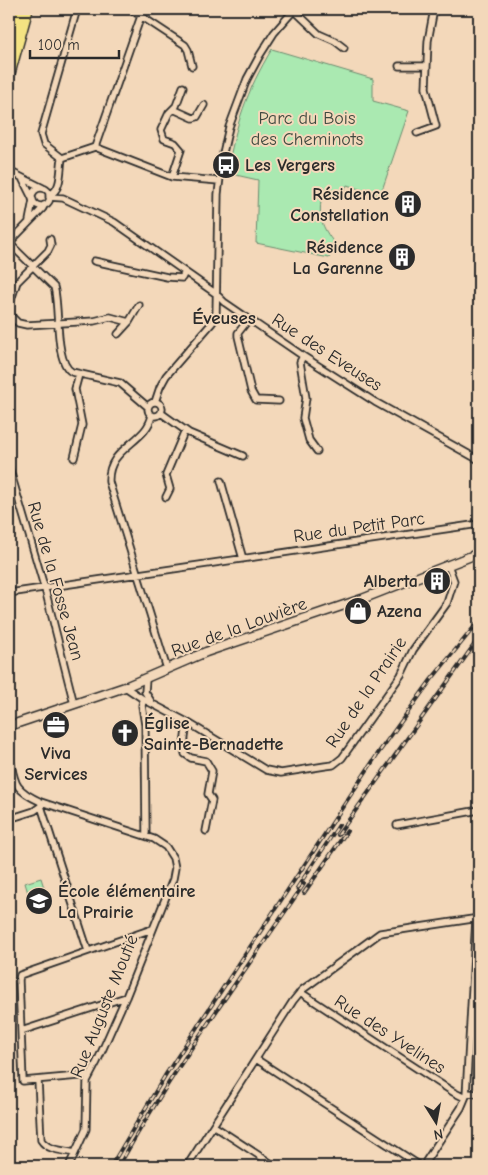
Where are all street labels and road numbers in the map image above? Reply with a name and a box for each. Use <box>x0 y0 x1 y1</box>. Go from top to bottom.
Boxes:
street label: Rue des Eveuses <box>268 309 386 396</box>
street label: Rue de la Fosse Jean <box>23 499 88 663</box>
street label: Rue du Petit Parc <box>292 508 426 547</box>
street label: Rue de la Louvière <box>169 593 310 662</box>
street label: Rue de la Prairie <box>322 633 411 752</box>
street label: Rue Auguste Moutié <box>66 932 143 1081</box>
street label: Rue des Yvelines <box>330 991 449 1078</box>

